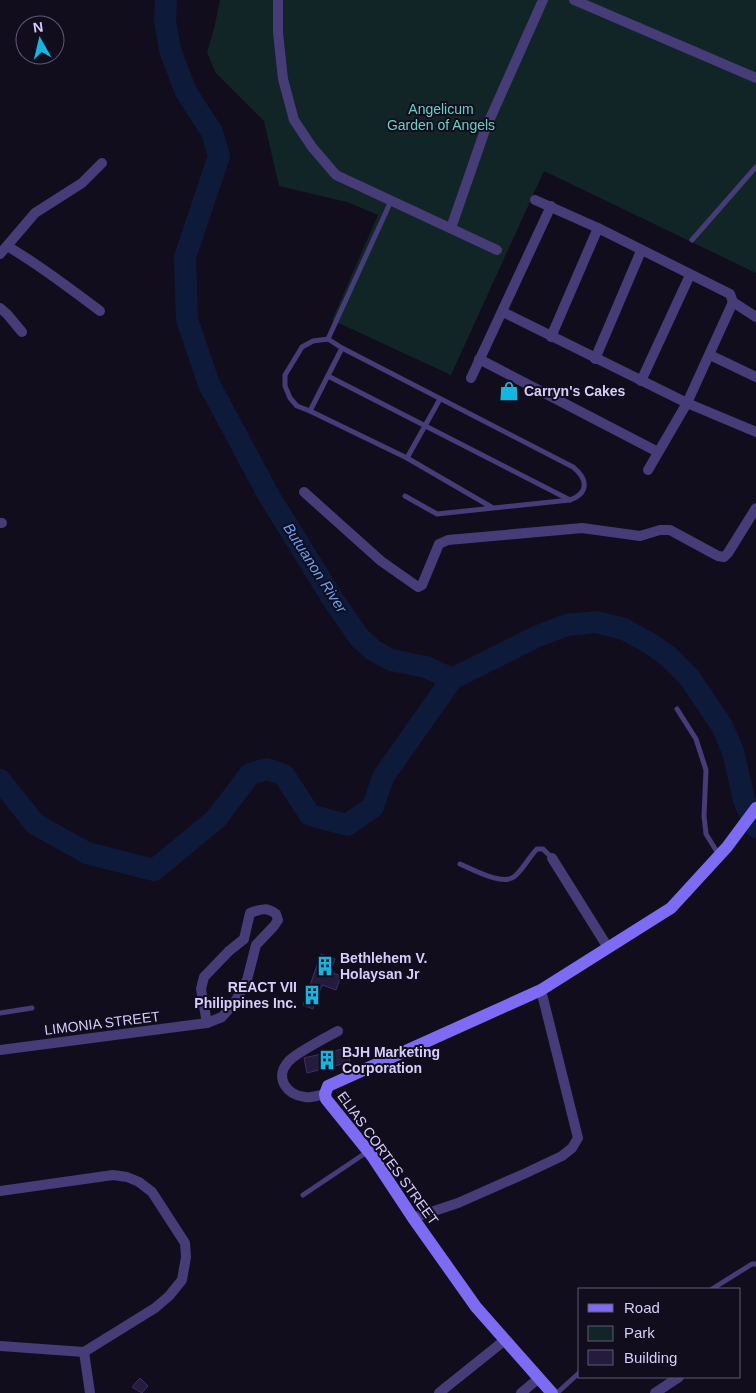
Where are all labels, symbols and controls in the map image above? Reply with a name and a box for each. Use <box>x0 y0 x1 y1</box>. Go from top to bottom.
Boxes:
north arrow <box>15 15 65 65</box>
text: N <box>32 18 44 36</box>
park label: Angelicum Garden of Angels <box>387 101 495 133</box>
shop icon: Carryn's Cakes <box>498 380 520 402</box>
place label: Carryn's Cakes <box>524 383 626 399</box>
water label: Butuanon River <box>280 520 351 617</box>
place label: Bethlehem V. Holaysan Jr <box>340 950 427 982</box>
building icon: Bethlehem V. Holaysan Jr <box>314 955 336 977</box>
place label: REACT VII Philippines Inc. <box>194 979 297 1011</box>
building icon: REACT VII Philippines Inc. <box>301 984 323 1006</box>
street label: LIMONIA STREET <box>43 1008 161 1038</box>
place label: BJH Marketing Corporation <box>342 1044 440 1076</box>
building icon: BJH Marketing Corporation <box>316 1049 338 1071</box>
street label: ELIAS CORTES STREET <box>334 1088 442 1228</box>
legend <box>578 1288 741 1378</box>
text: Road <box>624 1299 660 1316</box>
text: Park <box>624 1324 655 1341</box>
text: Building <box>624 1349 677 1366</box>

